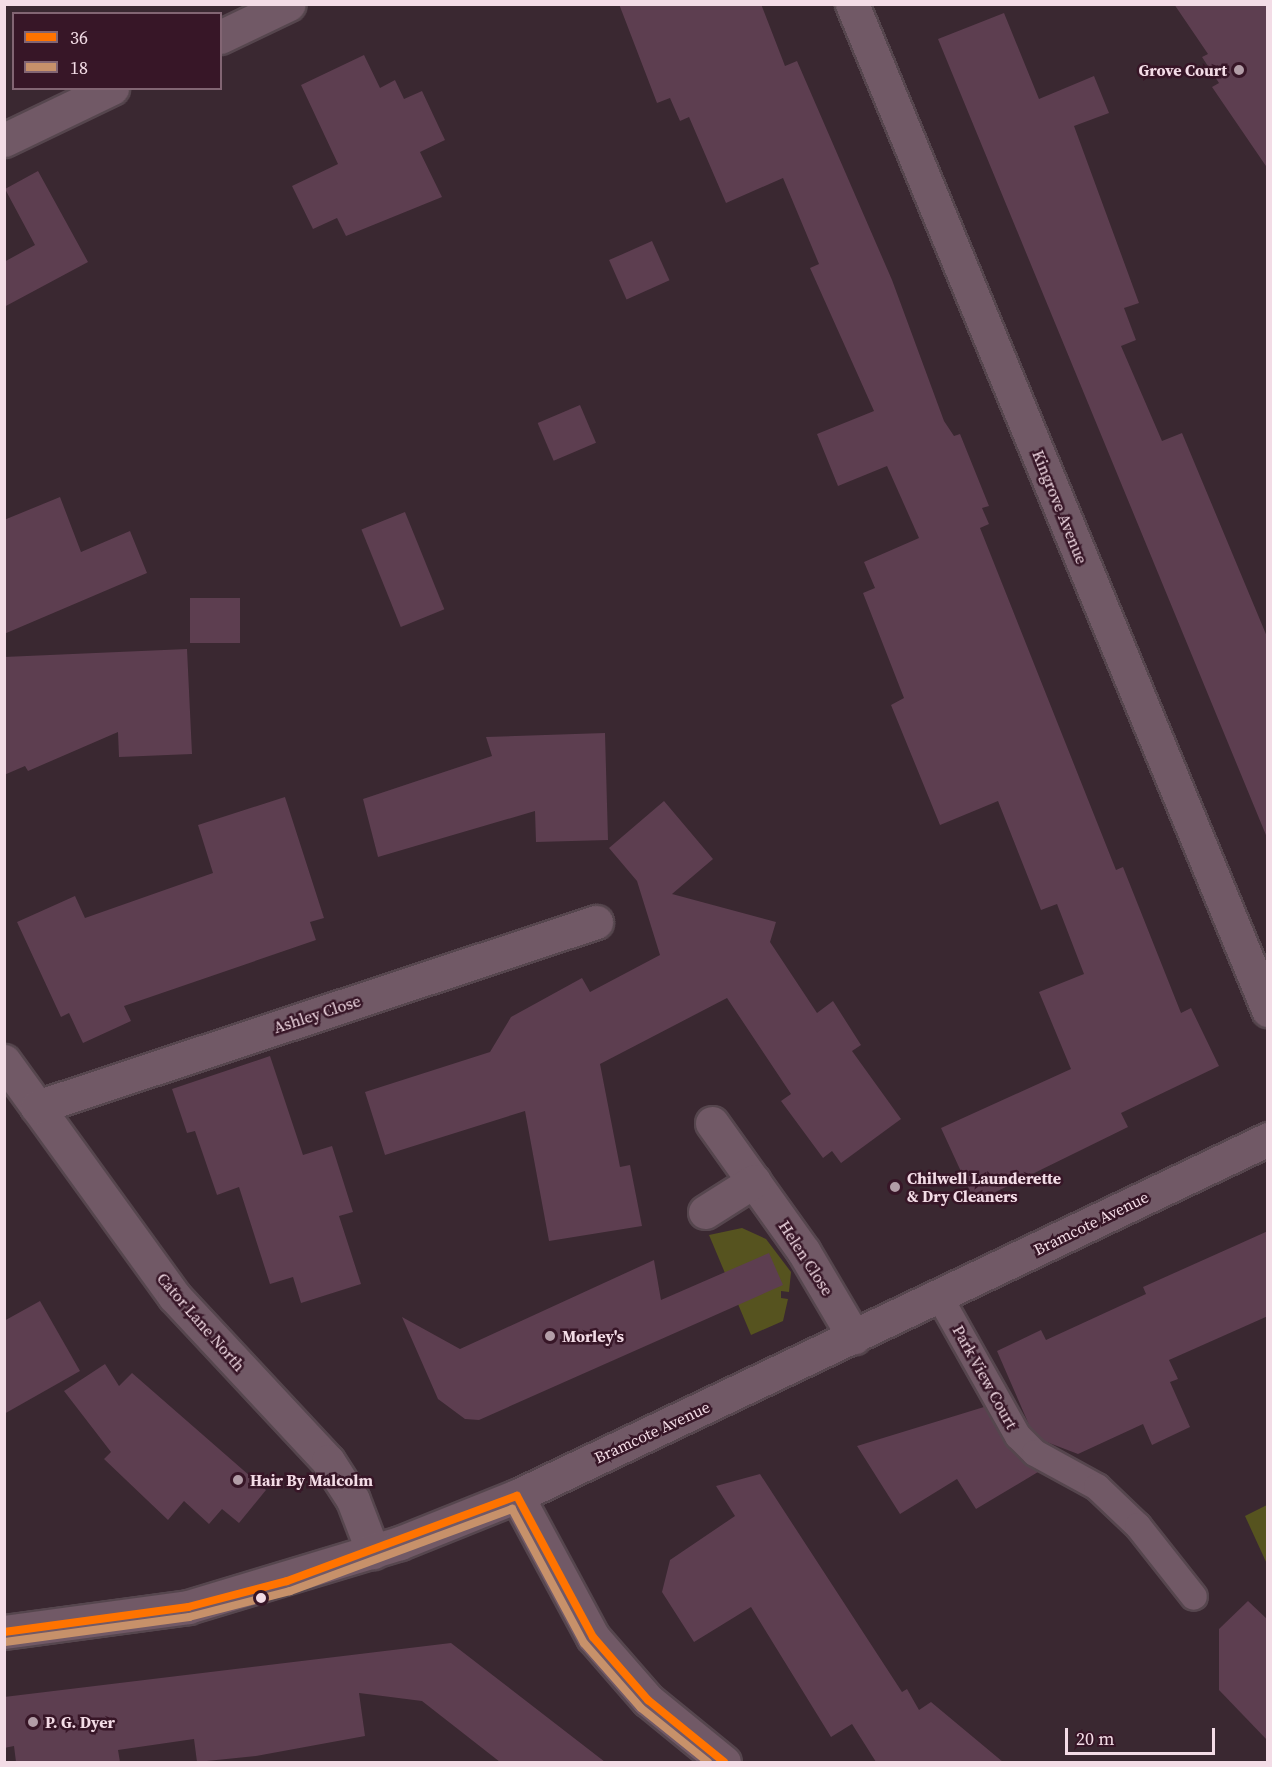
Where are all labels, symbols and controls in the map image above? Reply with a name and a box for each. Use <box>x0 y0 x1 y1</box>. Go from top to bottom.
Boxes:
legend <box>12 12 222 90</box>
text: 36 <box>70 25 88 50</box>
text: 18 <box>70 55 88 80</box>
place label: Grove Court <box>1138 60 1227 80</box>
marker: Grove Court <box>1232 63 1246 77</box>
street label: Kingrove Avenue <box>1028 447 1092 567</box>
street label: Ashley Close <box>271 991 363 1037</box>
place label: Chilwell Launderette & Dry Cleaners <box>907 1168 1061 1206</box>
marker: Chilwell Launderette & Dry Cleaners <box>888 1180 902 1194</box>
street label: Bramcote Avenue <box>1031 1187 1151 1259</box>
street label: Helen Close <box>775 1217 837 1299</box>
street label: Cator Lane North <box>153 1269 249 1375</box>
street label: Park View Court <box>949 1322 1021 1432</box>
place label: Morley's <box>562 1326 624 1346</box>
marker: Morley's <box>543 1329 557 1343</box>
street label: Bramcote Avenue <box>591 1397 713 1467</box>
place label: Hair By Malcolm <box>250 1470 373 1490</box>
marker: Hair By Malcolm <box>231 1473 245 1487</box>
unlabelled marker <box>255 1592 267 1604</box>
place label: P. G. Dyer <box>45 1712 115 1732</box>
marker: P. G. Dyer <box>26 1715 40 1729</box>
scale bar <box>1068 1716 1218 1754</box>
text: 20 m <box>1076 1726 1114 1751</box>

